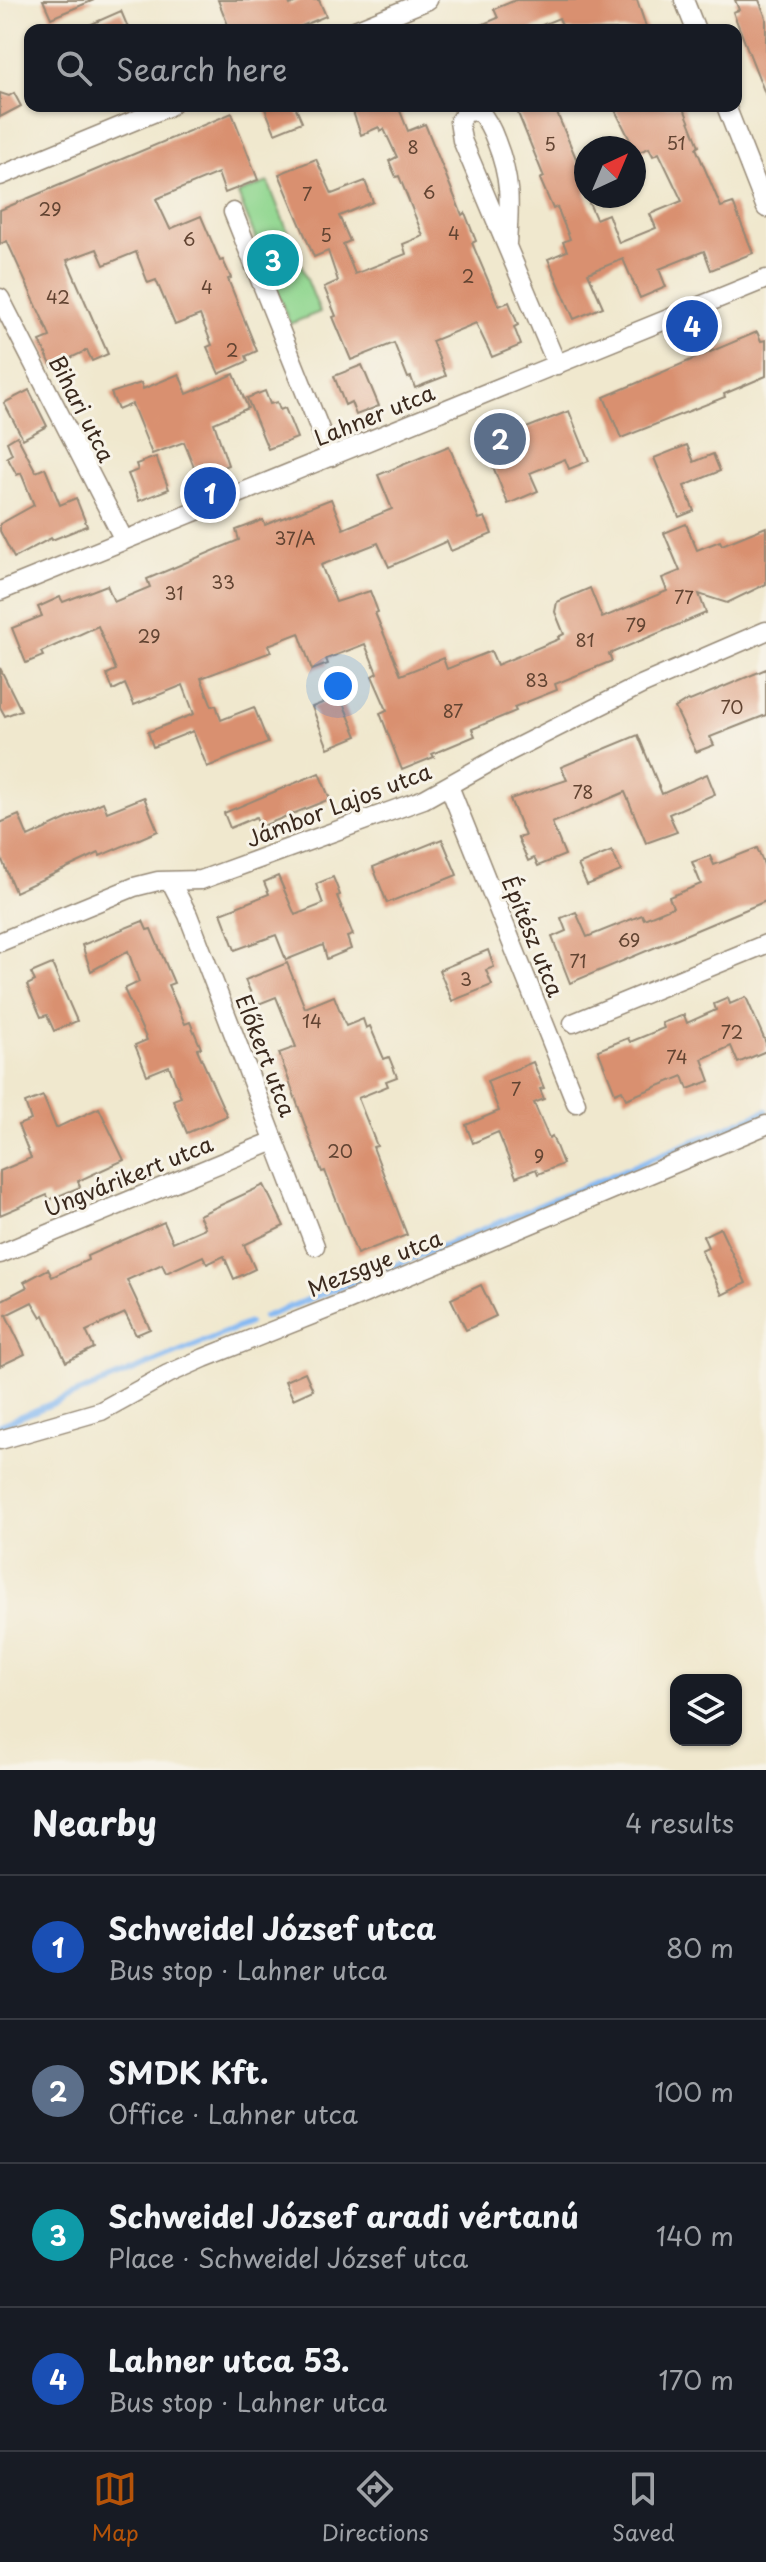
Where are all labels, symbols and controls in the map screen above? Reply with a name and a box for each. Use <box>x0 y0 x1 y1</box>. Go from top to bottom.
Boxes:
search box <box>24 24 742 112</box>
icon: search <box>52 46 96 90</box>
text: Search here <box>116 46 288 91</box>
house number: 51 <box>666 129 686 156</box>
house number: 5 <box>544 130 556 157</box>
house number: 8 <box>407 133 419 160</box>
north arrow <box>574 136 646 208</box>
house number: 6 <box>423 178 435 205</box>
house number: 7 <box>302 180 312 207</box>
house number: 29 <box>39 195 61 222</box>
house number: 4 <box>448 219 460 246</box>
house number: 5 <box>320 221 332 248</box>
house number: 6 <box>183 225 195 252</box>
pin: 3 <box>247 230 299 290</box>
house number: 2 <box>462 262 474 289</box>
house number: 4 <box>201 273 213 300</box>
house number: 42 <box>46 283 70 310</box>
pin: 4 <box>666 296 718 356</box>
house number: 2 <box>226 336 238 363</box>
street label: Bihari utca <box>42 349 124 468</box>
street label: Lahner utca <box>309 375 439 453</box>
pin: 2 <box>474 409 526 469</box>
pin: 1 <box>184 463 236 523</box>
house number: 37/A <box>274 524 316 551</box>
house number: 33 <box>211 568 235 595</box>
house number: 31 <box>165 579 183 606</box>
house number: 77 <box>674 583 694 610</box>
house number: 79 <box>626 611 646 638</box>
house number: 29 <box>138 622 160 649</box>
house number: 81 <box>575 626 595 653</box>
your location <box>318 666 358 706</box>
house number: 83 <box>526 666 548 693</box>
house number: 70 <box>721 693 743 720</box>
house number: 87 <box>443 697 463 724</box>
street label: Jámbor Lajos utca <box>241 753 436 855</box>
house number: 78 <box>573 778 594 805</box>
street label: Építész utca <box>495 871 573 1002</box>
house number: 69 <box>618 926 640 953</box>
house number: 71 <box>570 947 586 974</box>
house number: 3 <box>460 965 472 992</box>
street label: Előkert utca <box>229 989 306 1121</box>
house number: 14 <box>302 1007 322 1034</box>
house number: 72 <box>721 1018 743 1045</box>
house number: 74 <box>666 1043 688 1070</box>
house number: 7 <box>511 1075 521 1102</box>
street label: Ungvárikert utca <box>39 1126 218 1224</box>
house number: 20 <box>327 1137 353 1164</box>
house number: 9 <box>534 1142 544 1169</box>
street label: Mezsgye utca <box>302 1220 447 1304</box>
map controls <box>670 1674 742 1746</box>
button: layers <box>670 1674 742 1746</box>
text: Nearby <box>32 1796 157 1848</box>
text: 4 results <box>625 1803 734 1842</box>
text: Schweidel József utca <box>108 1905 436 1950</box>
text: 1 <box>52 1928 64 1967</box>
text: 80 m <box>666 1928 734 1967</box>
text: Bus stop · Lahner utca <box>108 1950 387 1989</box>
text: SMDK Kft. <box>108 2049 268 2094</box>
text: 2 <box>49 2072 67 2111</box>
text: 100 m <box>654 2072 734 2111</box>
text: Office · Lahner utca <box>108 2094 358 2133</box>
text: Schweidel József aradi vértanú <box>108 2193 579 2238</box>
text: 3 <box>49 2216 67 2255</box>
text: 140 m <box>656 2216 734 2255</box>
text: Place · Schweidel József utca <box>108 2238 468 2277</box>
text: Lahner utca 53. <box>108 2337 350 2382</box>
text: 4 <box>49 2360 67 2399</box>
text: 170 m <box>659 2360 734 2399</box>
text: Bus stop · Lahner utca <box>108 2382 387 2421</box>
tab: Map <box>92 2467 139 2548</box>
tab: Directions <box>322 2467 429 2548</box>
tab: Saved <box>612 2467 674 2548</box>

